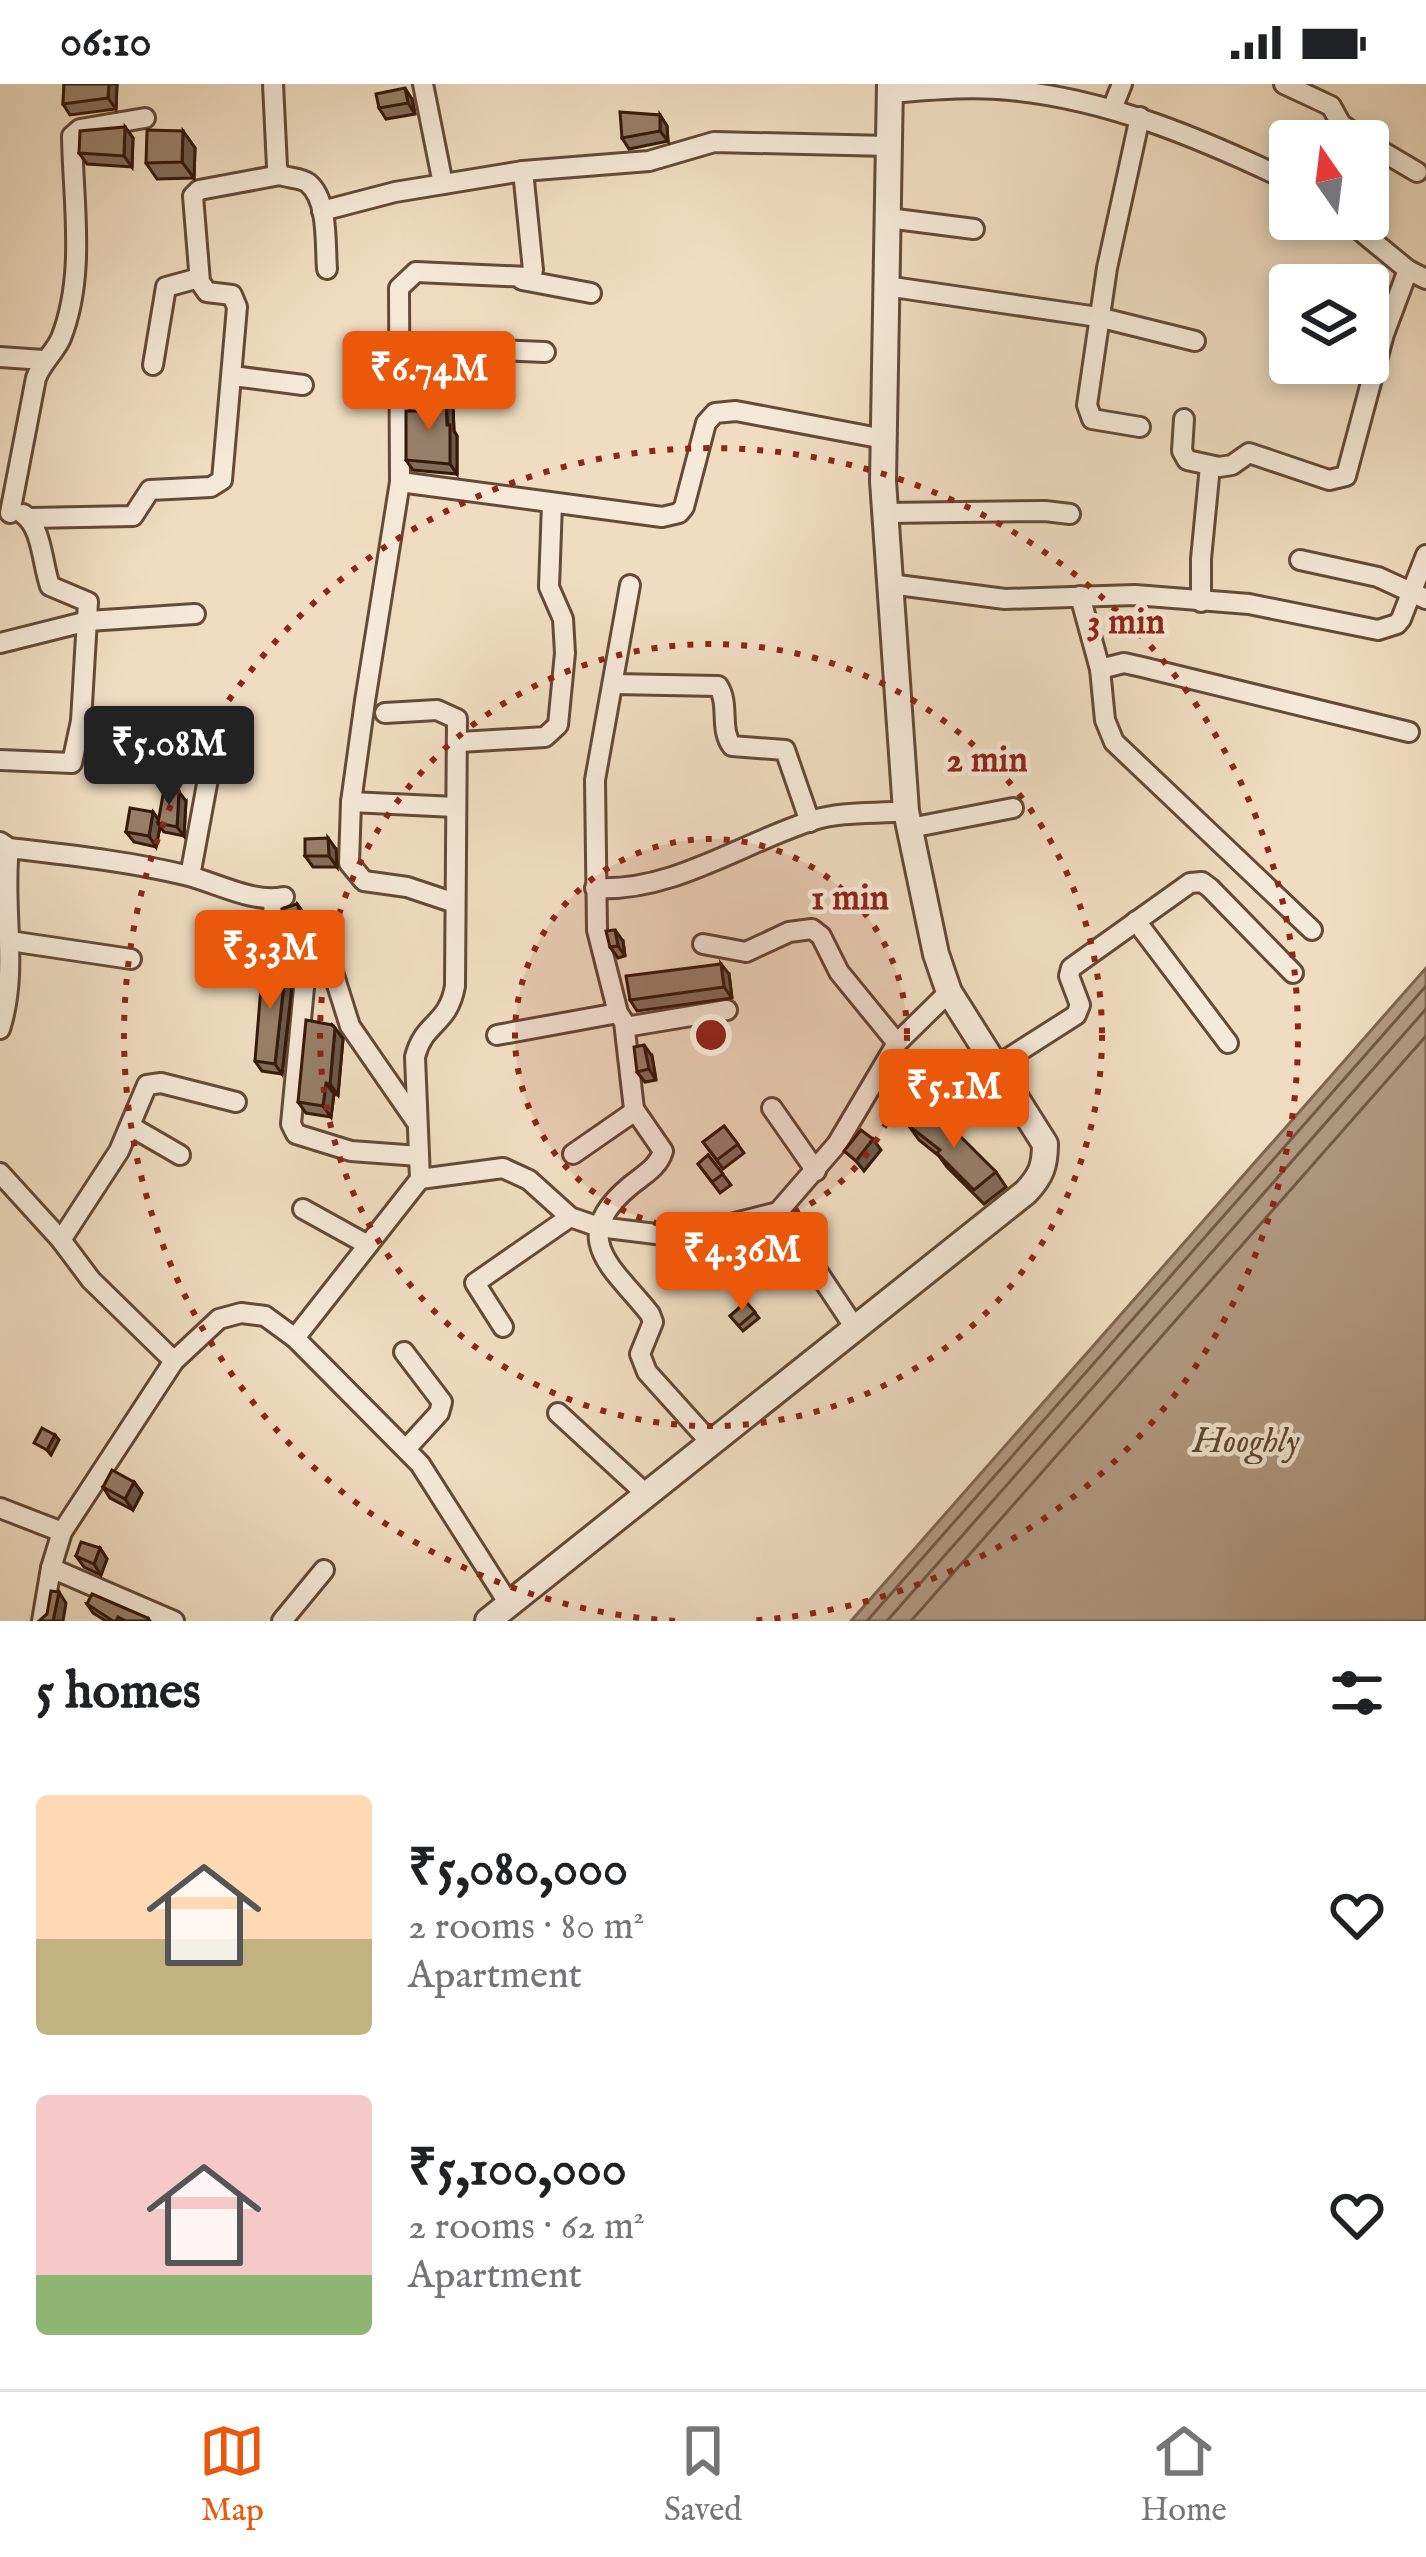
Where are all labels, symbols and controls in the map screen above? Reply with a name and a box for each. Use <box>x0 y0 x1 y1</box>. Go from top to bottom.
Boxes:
text: 06:10 <box>60 14 152 71</box>
north arrow <box>1269 120 1389 240</box>
map controls <box>1269 120 1389 384</box>
button: layers <box>1269 264 1389 384</box>
pin: ₹6.74M <box>331 331 527 433</box>
text: ₹6.74M <box>370 345 489 394</box>
text: 3 min <box>1087 600 1165 646</box>
pin: ₹5.08M <box>71 706 267 808</box>
text: ₹5.08M <box>111 720 227 769</box>
text: 2 min <box>946 738 1028 784</box>
text: 1 min <box>811 876 889 922</box>
pin: ₹3.3M <box>186 910 354 1012</box>
text: ₹3.3M <box>222 924 318 973</box>
centre of rings <box>690 1014 732 1056</box>
pin: ₹5.1M <box>870 1049 1038 1151</box>
text: ₹5.1M <box>906 1063 1002 1112</box>
pin: ₹4.36M <box>644 1212 840 1314</box>
text: ₹4.36M <box>683 1226 801 1275</box>
water label: Hooghly <box>1192 1419 1300 1465</box>
icon: filters <box>1324 1660 1390 1726</box>
text: 5 homes <box>36 1661 201 1726</box>
text: ₹5,080,000 <box>408 1838 628 1903</box>
icon: home <box>132 1843 276 1987</box>
icon: heart <box>1324 1882 1390 1948</box>
text: 2 rooms · 80 m² <box>408 1903 645 1952</box>
text: Apartment <box>408 1952 582 2001</box>
text: ₹5,100,000 <box>408 2138 627 2203</box>
icon: home <box>132 2143 276 2287</box>
icon: heart <box>1324 2182 1390 2248</box>
text: 2 rooms · 62 m² <box>408 2203 645 2252</box>
text: Apartment <box>408 2252 582 2301</box>
tab: Map <box>199 2418 265 2532</box>
tab: Saved <box>664 2418 742 2532</box>
tab: Home <box>1141 2418 1227 2532</box>

